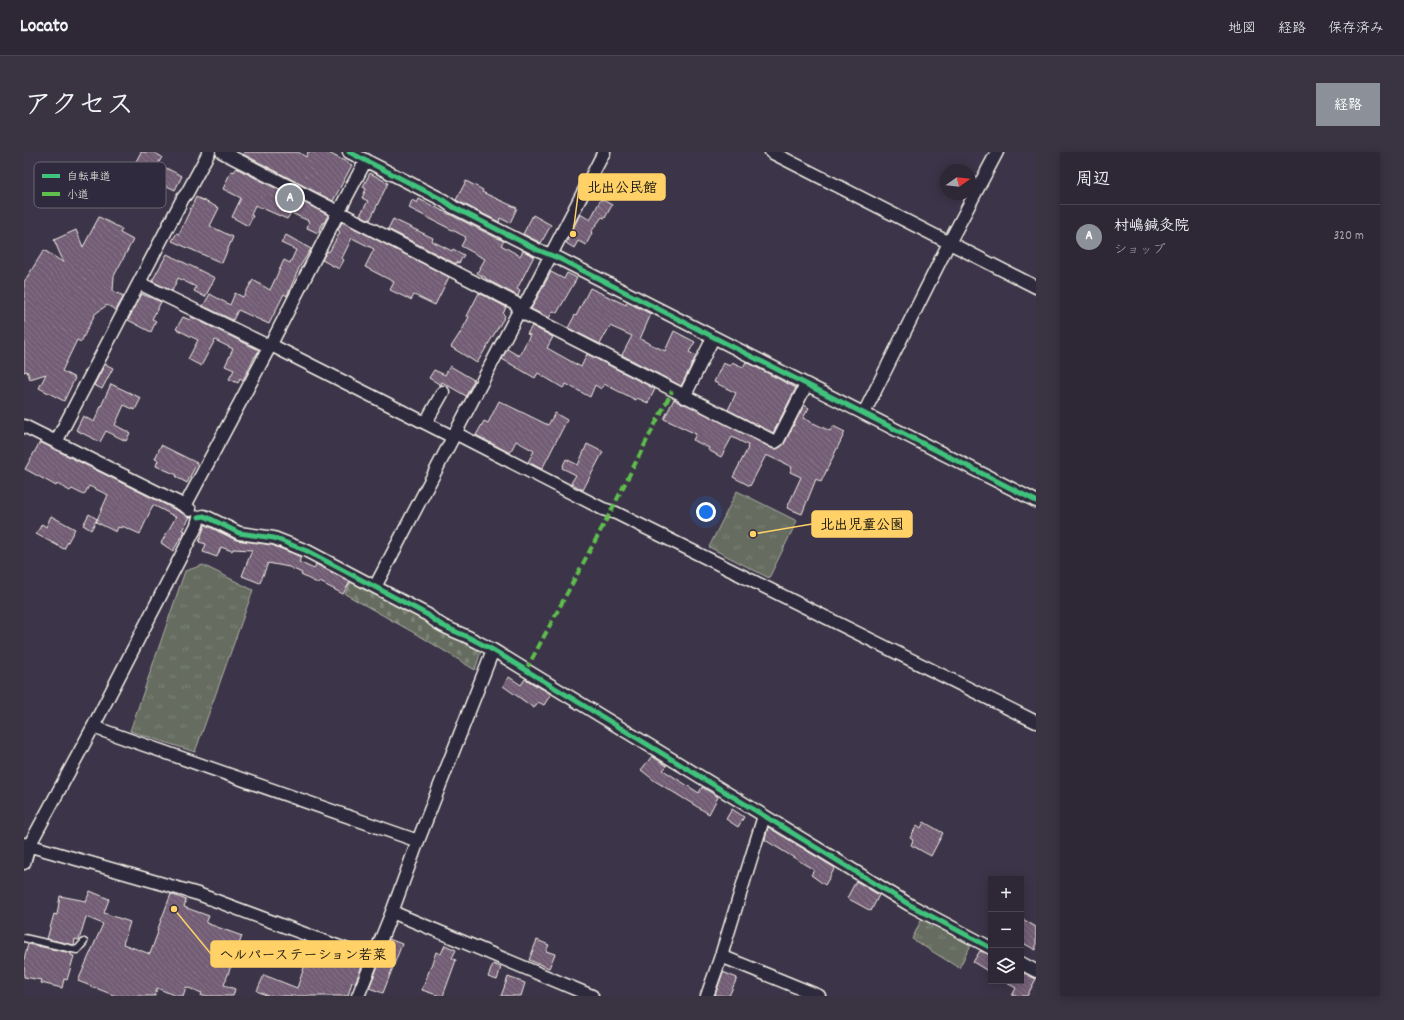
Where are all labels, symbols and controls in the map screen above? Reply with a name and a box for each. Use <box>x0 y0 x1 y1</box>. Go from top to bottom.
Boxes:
text: Locato <box>20 14 68 41</box>
text: 地図 <box>1228 19 1256 39</box>
text: 経路 <box>1278 19 1306 39</box>
text: 保存済み <box>1328 19 1384 39</box>
button: 経路 <box>1316 83 1380 126</box>
text: アクセス <box>24 88 134 128</box>
legend <box>34 162 166 208</box>
north arrow <box>940 164 976 200</box>
text: 周辺 <box>1076 169 1110 193</box>
text: 自転車道 <box>67 170 111 186</box>
callout: 北出公民館 <box>579 174 665 200</box>
text: 北出公民館 <box>587 179 657 199</box>
pin: A <box>277 183 303 213</box>
text: 小道 <box>67 188 89 204</box>
text: 村嶋鍼灸院 <box>1114 216 1189 238</box>
text: A <box>1085 227 1093 246</box>
text: 320 m <box>1334 227 1364 246</box>
text: ショップ <box>1114 241 1165 260</box>
your location <box>696 502 716 522</box>
callout: 北出児童公園 <box>812 511 912 537</box>
text: 北出児童公園 <box>820 516 904 536</box>
map controls <box>988 876 1024 984</box>
button: + <box>988 876 1024 912</box>
button: − <box>988 912 1024 948</box>
callout: ヘルパーステーション若菜 <box>211 941 395 967</box>
text: ヘルパーステーション若菜 <box>219 946 387 966</box>
button: layers <box>988 948 1024 984</box>

